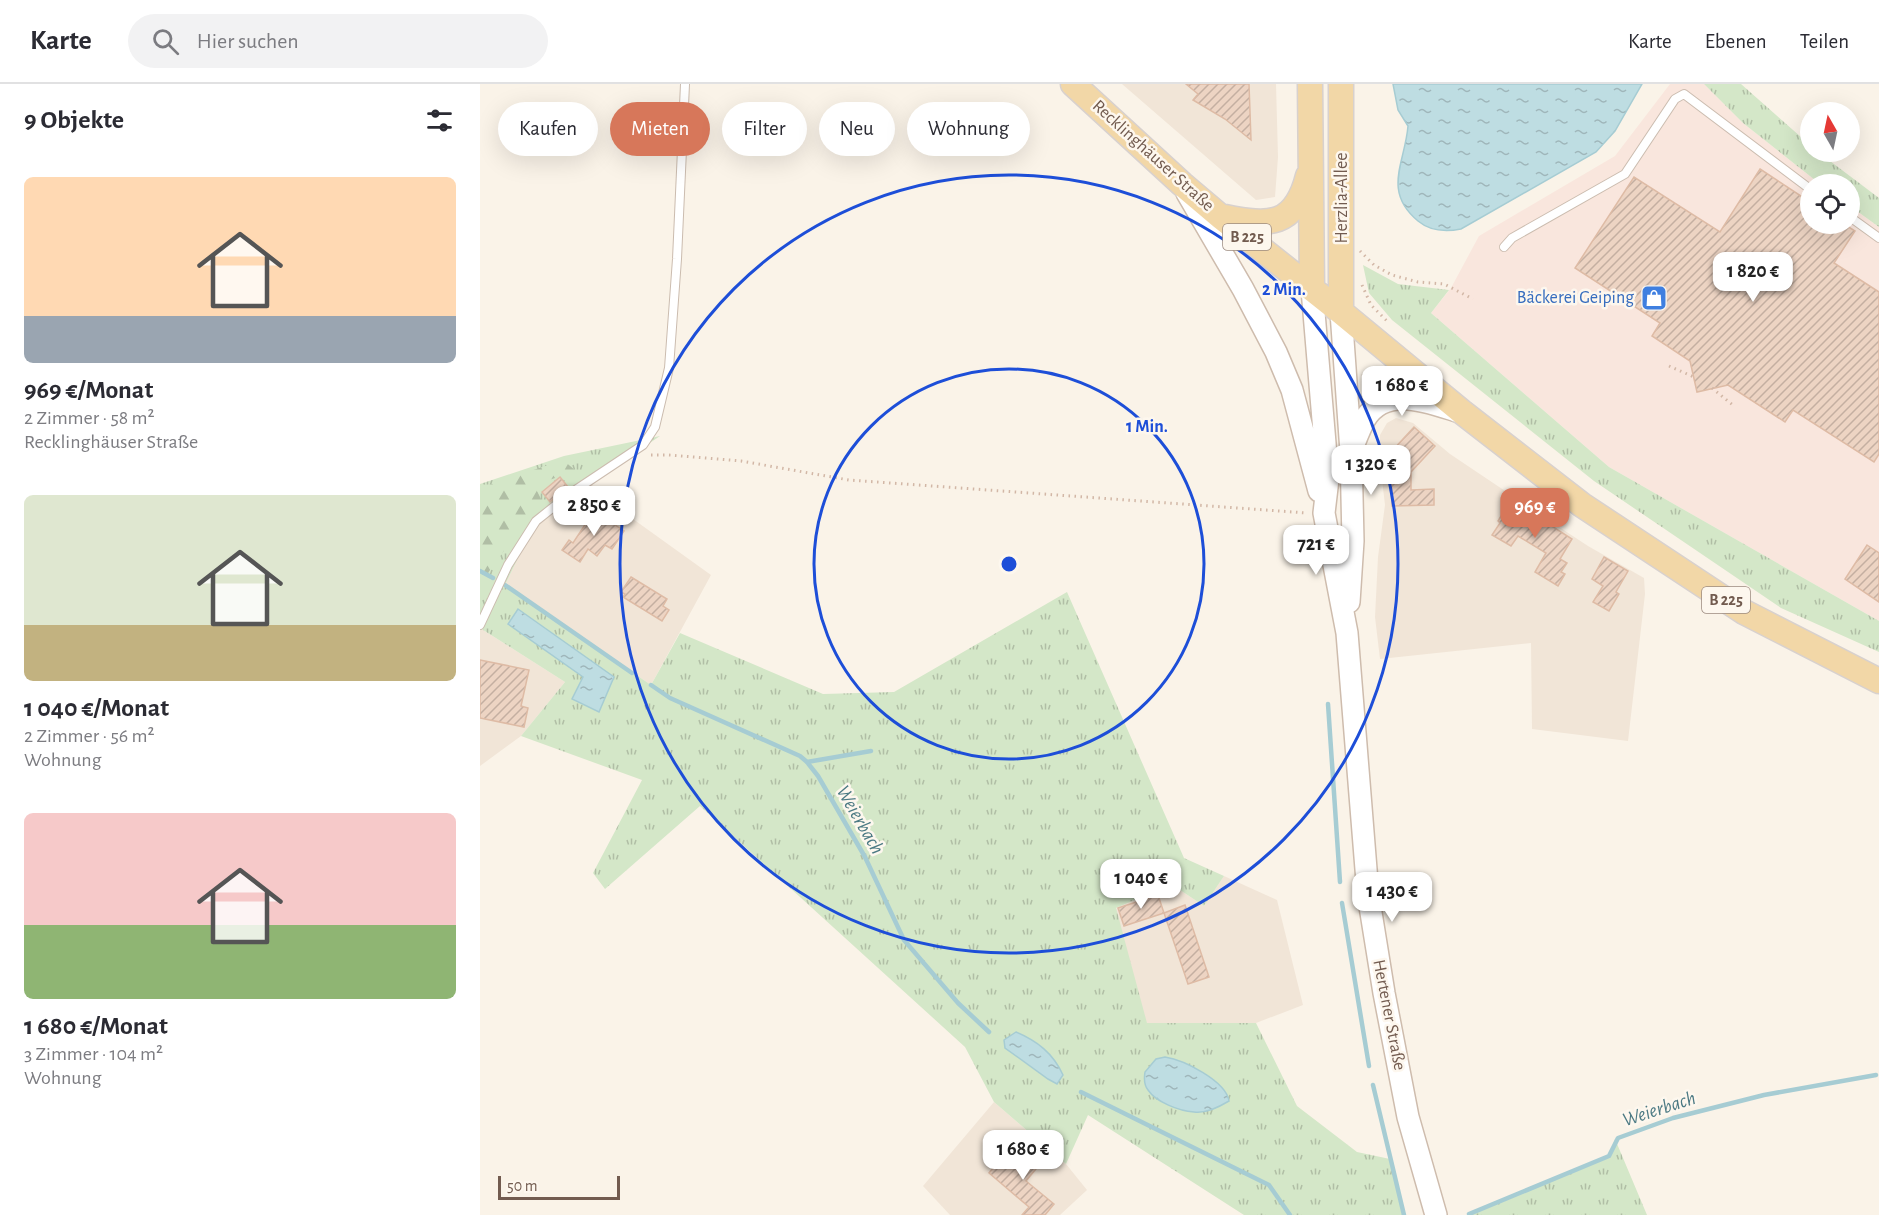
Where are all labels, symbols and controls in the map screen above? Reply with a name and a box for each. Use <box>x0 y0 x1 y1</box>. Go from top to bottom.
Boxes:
search box <box>128 14 548 68</box>
icon: search <box>149 25 182 58</box>
text: Karte <box>30 27 92 55</box>
text: Hier suchen <box>197 30 299 52</box>
text: Karte <box>1628 31 1672 52</box>
text: Ebenen <box>1705 31 1767 52</box>
text: Teilen <box>1800 31 1849 52</box>
street label: Recklinghäuser Straße <box>1089 97 1217 215</box>
chip: Kaufen <box>498 102 598 156</box>
chip: Mieten <box>610 102 710 156</box>
chip: Filter <box>722 102 807 156</box>
chip: Neu <box>819 102 895 156</box>
chip: Wohnung <box>907 102 1030 156</box>
north arrow <box>1800 102 1860 162</box>
map controls <box>1800 102 1860 234</box>
icon: filters <box>423 104 456 137</box>
text: 9 Objekte <box>24 107 124 133</box>
street label: Herzlia-Allee <box>1333 152 1351 244</box>
button: locate <box>1800 174 1860 234</box>
icon: home <box>186 216 294 324</box>
road number: B 225 <box>1223 224 1271 250</box>
pin: 1 820 € <box>1698 252 1808 303</box>
text: 1 820 € <box>1727 261 1779 281</box>
text: 2 Min. <box>1262 281 1306 299</box>
shop icon: Bäckerei Geiping <box>1639 283 1669 313</box>
place label: Bäckerei Geiping <box>1517 289 1634 307</box>
pin: 1 680 € <box>1347 366 1457 417</box>
text: 1 680 € <box>1376 375 1428 395</box>
text: 969 €/Monat <box>24 377 153 403</box>
text: 2 Zimmer · 58 m² <box>24 408 155 428</box>
text: 1 Min. <box>1126 418 1168 436</box>
text: Recklinghäuser Straße <box>24 432 198 452</box>
pin: 1 320 € <box>1316 445 1426 496</box>
text: 1 320 € <box>1345 454 1397 474</box>
pin: 2 850 € <box>539 486 649 537</box>
pin: 969 € <box>1493 488 1577 539</box>
text: 2 850 € <box>567 495 621 515</box>
text: 969 € <box>1514 497 1556 517</box>
pin: 721 € <box>1274 525 1358 576</box>
icon: home <box>186 534 294 642</box>
text: 721 € <box>1297 534 1335 554</box>
centre of rings <box>999 554 1019 574</box>
road number: B 225 <box>1702 587 1750 613</box>
text: 1 040 €/Monat <box>24 695 169 721</box>
text: 2 Zimmer · 56 m² <box>24 726 155 746</box>
text: Wohnung <box>24 750 101 770</box>
water label: Weierbach <box>832 782 888 858</box>
icon: home <box>186 852 294 960</box>
pin: 1 040 € <box>1086 859 1196 910</box>
text: 1 040 € <box>1114 868 1168 888</box>
pin: 1 430 € <box>1337 872 1447 923</box>
text: 1 430 € <box>1366 881 1418 901</box>
street label: Hertener Straße <box>1369 958 1409 1072</box>
text: 1 680 €/Monat <box>24 1013 168 1039</box>
text: 3 Zimmer · 104 m² <box>24 1044 163 1064</box>
text: Wohnung <box>24 1068 101 1088</box>
water label: Weierbach <box>1620 1088 1698 1130</box>
pin: 1 680 € <box>968 1130 1078 1181</box>
text: 1 680 € <box>997 1139 1049 1159</box>
scale bar <box>498 1173 620 1200</box>
text: 50 m <box>507 1178 538 1194</box>

